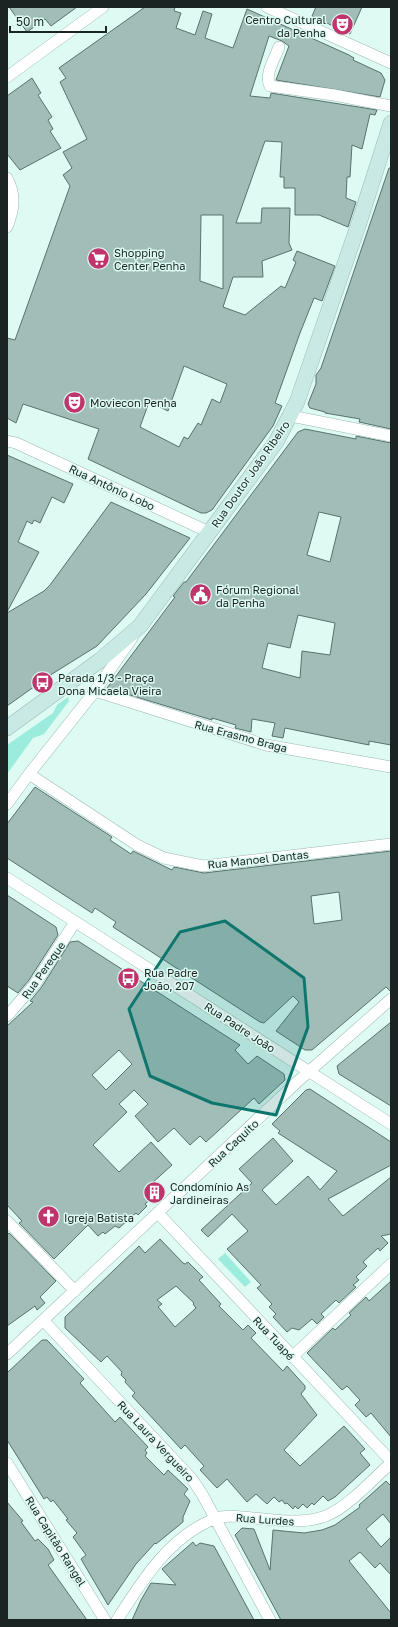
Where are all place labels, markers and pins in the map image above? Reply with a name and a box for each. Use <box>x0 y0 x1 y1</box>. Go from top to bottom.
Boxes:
theatre icon: Centro Cultural da Penha <box>329 12 355 38</box>
place label: Centro Cultural da Penha <box>245 13 326 39</box>
supermarket icon: Shopping Center Penha <box>86 245 112 271</box>
place label: Shopping Center Penha <box>114 246 186 272</box>
theatre icon: Moviecon Penha <box>61 389 87 415</box>
place label: Moviecon Penha <box>90 396 177 409</box>
public building icon: Fórum Regional da Penha <box>188 582 214 608</box>
place label: Fórum Regional da Penha <box>216 583 300 609</box>
bus stop icon: Parada 1/3 - Praça Dona Micaela Vieira <box>29 670 55 696</box>
place label: Parada 1/3 - Praça Dona Micaela Vieira <box>58 671 162 697</box>
bus stop icon: Rua Padre João, 207 <box>115 965 141 991</box>
place label: Rua Padre João, 207 <box>144 966 198 992</box>
building icon: Condomínio As Jardineiras <box>142 1179 168 1205</box>
place label: Condomínio As Jardineiras <box>170 1180 249 1206</box>
church icon: Igreja Batista <box>36 1204 62 1230</box>
place label: Igreja Batista <box>64 1211 134 1224</box>

